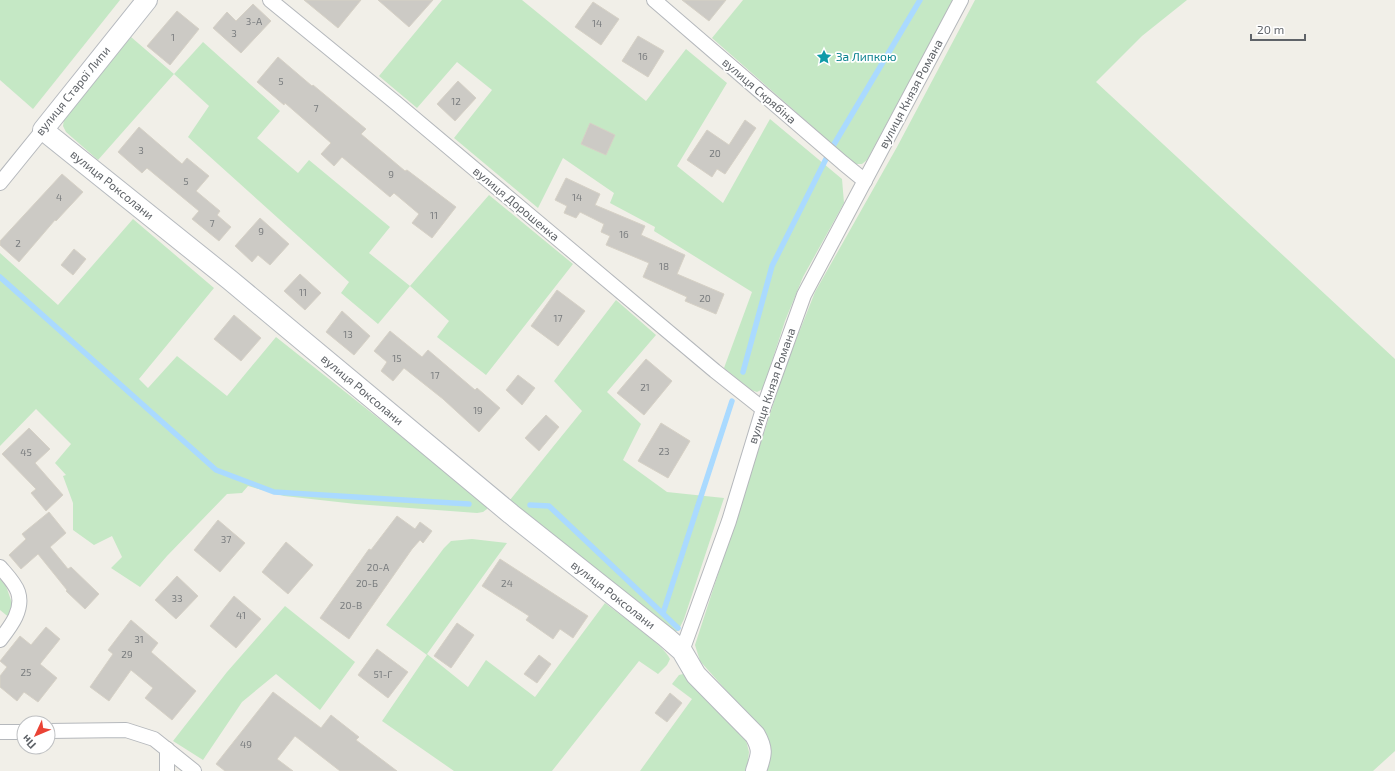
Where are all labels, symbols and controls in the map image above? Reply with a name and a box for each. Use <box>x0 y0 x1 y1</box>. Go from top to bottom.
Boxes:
house number: 3-А <box>246 15 263 27</box>
scale bar <box>1251 16 1305 42</box>
house number: 14 <box>592 17 602 29</box>
text: 20 m <box>1257 22 1284 36</box>
house number: 3 <box>231 27 237 39</box>
house number: 1 <box>171 31 175 43</box>
street label: вулиця Князя Романа <box>875 37 946 151</box>
street label: вулиця Старої Липи <box>32 43 113 138</box>
place icon: За Липкою <box>815 48 833 66</box>
place label: За Липкою <box>836 49 896 63</box>
house number: 16 <box>638 50 648 62</box>
street label: вулиця Скрябіна <box>719 54 799 127</box>
house number: 5 <box>278 75 284 87</box>
house number: 12 <box>451 95 461 107</box>
house number: 7 <box>313 102 319 114</box>
house number: 3 <box>138 144 144 156</box>
street label: вулиця Роксолани <box>68 146 157 223</box>
house number: 20 <box>709 147 721 159</box>
street label: вулиця Дорошенка <box>470 163 562 244</box>
house number: 9 <box>388 168 394 180</box>
house number: 5 <box>183 175 189 187</box>
house number: 4 <box>56 191 62 203</box>
house number: 14 <box>572 191 582 203</box>
house number: 11 <box>430 209 438 221</box>
house number: 7 <box>209 217 215 229</box>
house number: 9 <box>258 225 264 237</box>
house number: 16 <box>619 228 629 240</box>
house number: 2 <box>15 237 21 249</box>
house number: 18 <box>659 260 669 272</box>
house number: 11 <box>299 286 307 298</box>
house number: 20 <box>699 292 711 304</box>
house number: 17 <box>553 312 563 324</box>
street label: вулиця Князя Романа <box>745 326 798 446</box>
house number: 13 <box>343 328 353 340</box>
street label: вулиця Роксолани <box>318 351 407 428</box>
house number: 15 <box>392 352 402 364</box>
house number: 17 <box>430 369 440 381</box>
house number: 21 <box>640 381 650 393</box>
house number: 19 <box>473 404 483 416</box>
house number: 23 <box>658 445 670 457</box>
house number: 45 <box>20 446 32 458</box>
house number: 37 <box>221 533 231 545</box>
street label: вулиця Роксолани <box>568 557 658 632</box>
house number: 20-А <box>367 561 390 573</box>
house number: 20-Б <box>356 577 378 589</box>
house number: 24 <box>501 577 513 589</box>
house number: 33 <box>171 592 183 604</box>
house number: 20-В <box>340 599 362 611</box>
house number: 41 <box>236 609 246 621</box>
house number: 31 <box>134 633 144 645</box>
house number: 29 <box>121 648 133 660</box>
house number: 25 <box>21 666 31 678</box>
house number: 51-Г <box>373 668 393 680</box>
north arrow <box>16 715 56 755</box>
text: Пн <box>19 733 38 752</box>
house number: 49 <box>240 738 252 750</box>

